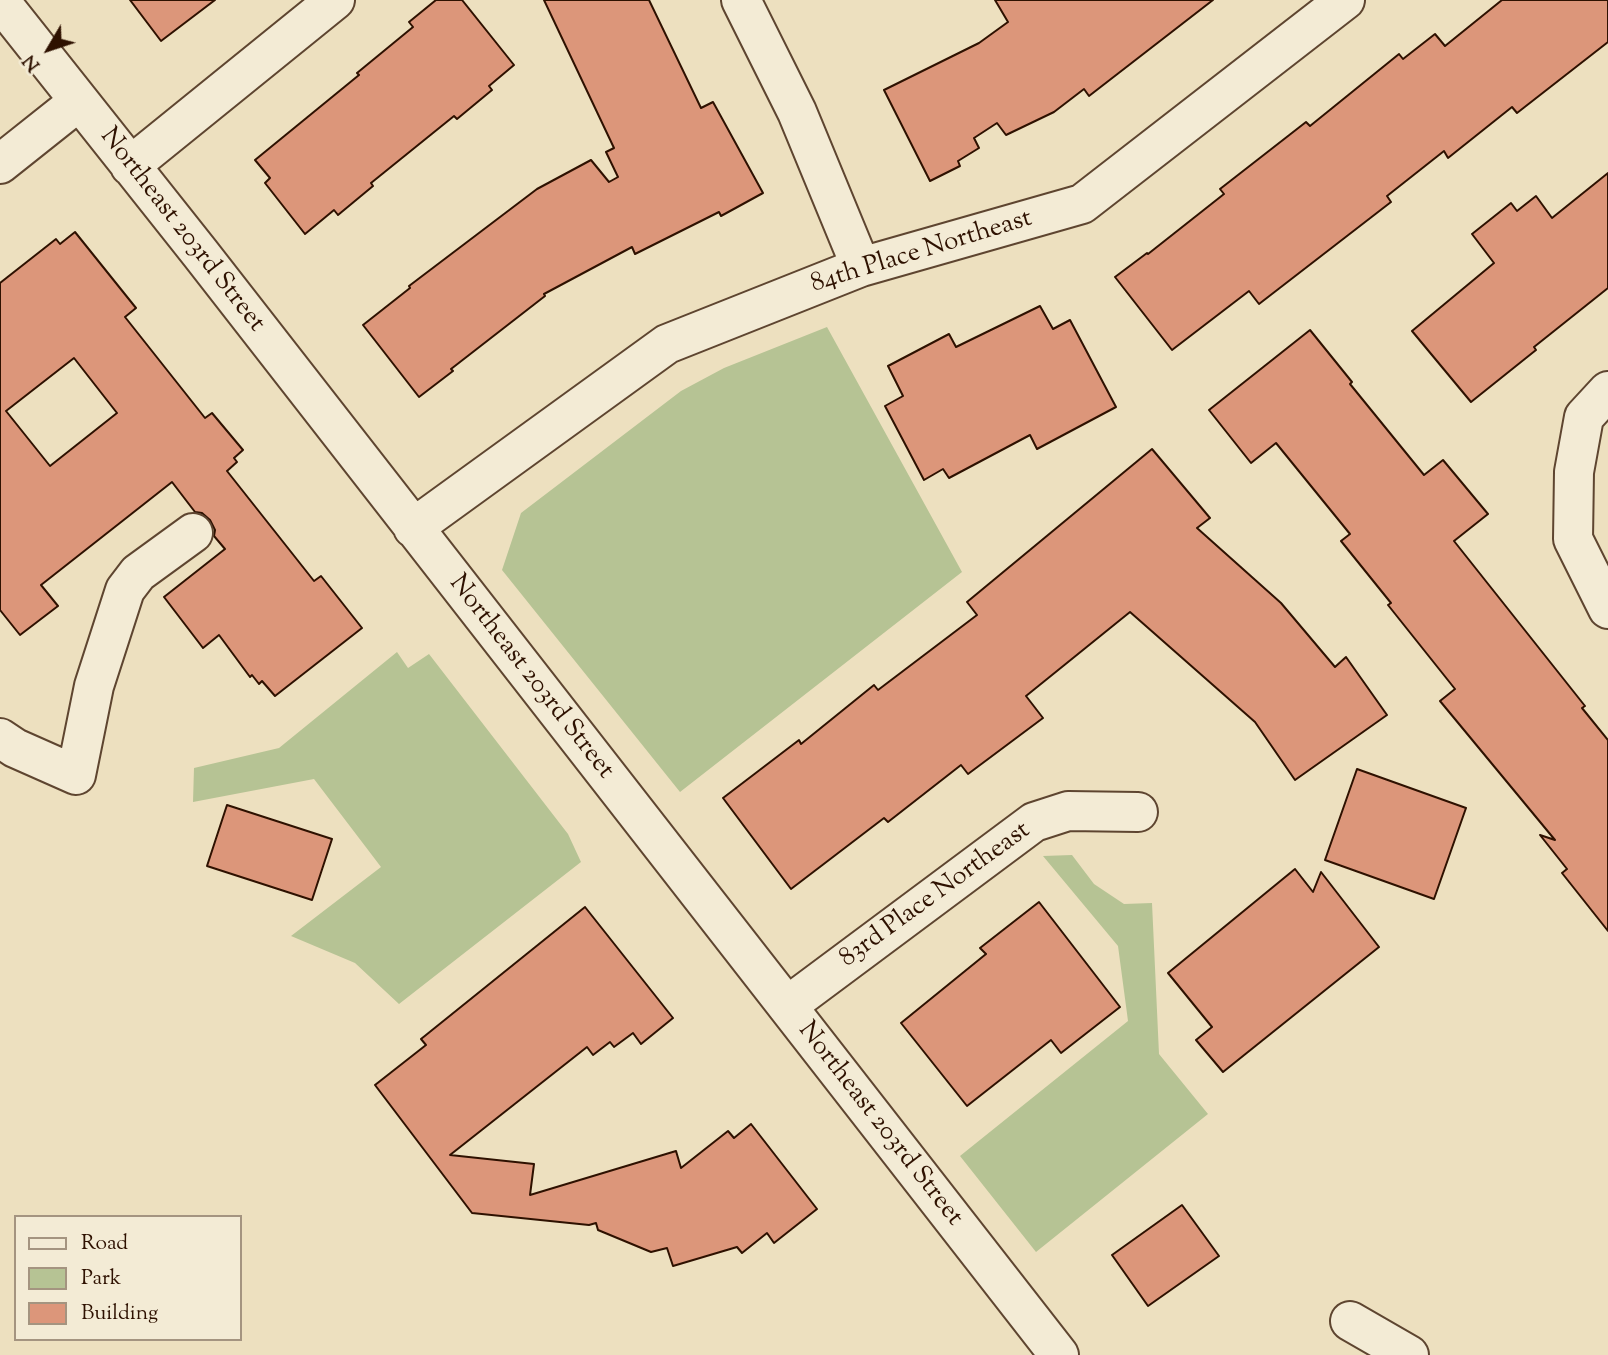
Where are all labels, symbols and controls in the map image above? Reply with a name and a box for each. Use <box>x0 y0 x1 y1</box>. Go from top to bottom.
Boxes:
north arrow <box>14 14 84 84</box>
text: N <box>17 48 48 77</box>
street label: Northeast 203rd Street <box>92 123 270 339</box>
street label: 84th Place Northeast <box>808 205 1036 301</box>
street label: Northeast 203rd Street <box>441 570 619 786</box>
street label: 83rd Place Northeast <box>835 816 1037 976</box>
street label: Northeast 203rd Street <box>790 1017 968 1233</box>
legend <box>14 1215 242 1341</box>
text: Road <box>81 1229 128 1259</box>
text: Park <box>81 1264 121 1294</box>
text: Building <box>81 1299 158 1329</box>

